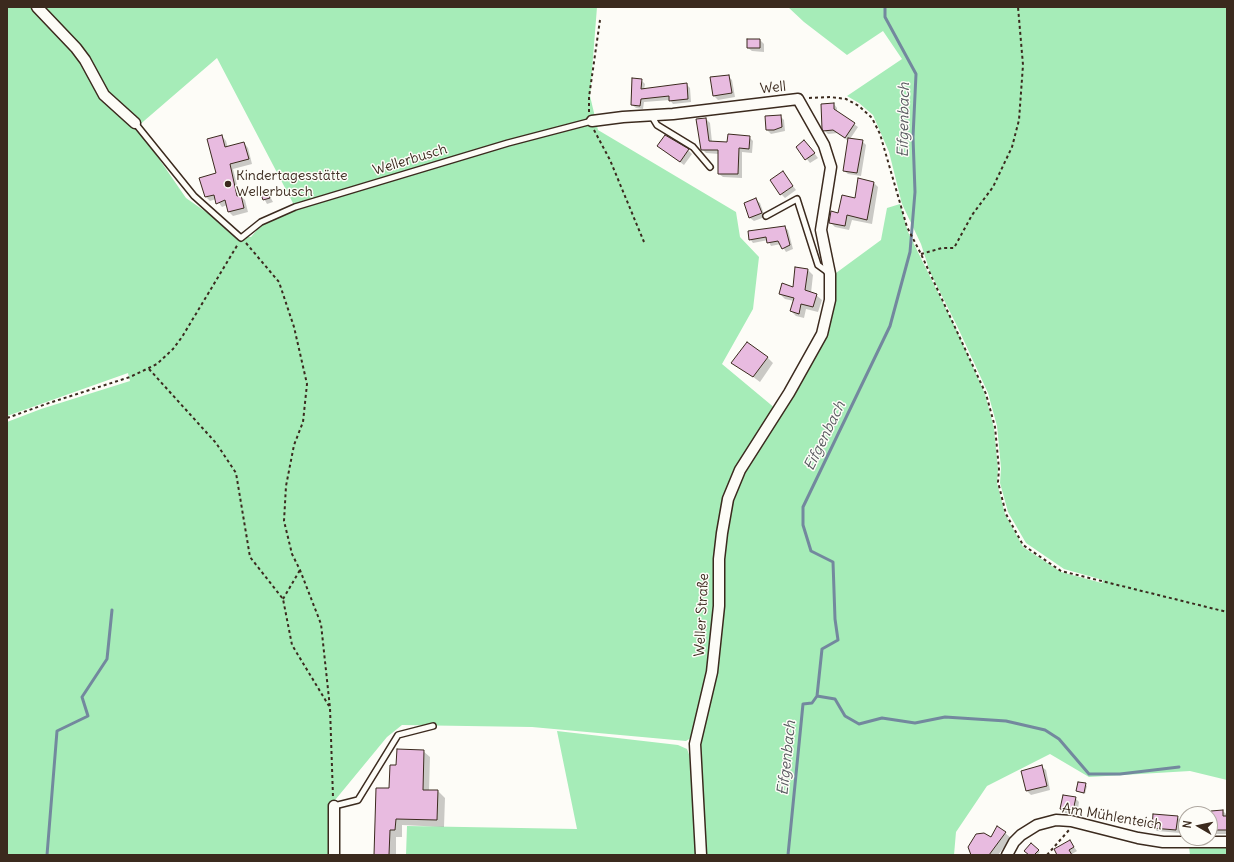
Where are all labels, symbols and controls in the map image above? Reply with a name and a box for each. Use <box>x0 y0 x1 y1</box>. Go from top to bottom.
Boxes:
street label: Well <box>759 78 787 98</box>
water label: Eifgenbach <box>894 82 914 158</box>
street label: Wellerbusch <box>371 141 449 179</box>
place label: Kindertagesstätte Wellerbusch <box>236 168 348 200</box>
marker: Kindertagesstätte Wellerbusch <box>223 179 233 189</box>
water label: Eifgenbach <box>800 398 850 474</box>
street label: Weller Straße <box>691 573 713 657</box>
water label: Eifgenbach <box>774 720 800 796</box>
street label: Am Mühlenteich <box>1061 800 1163 834</box>
north arrow <box>1178 806 1218 846</box>
text: N <box>1180 819 1195 829</box>

